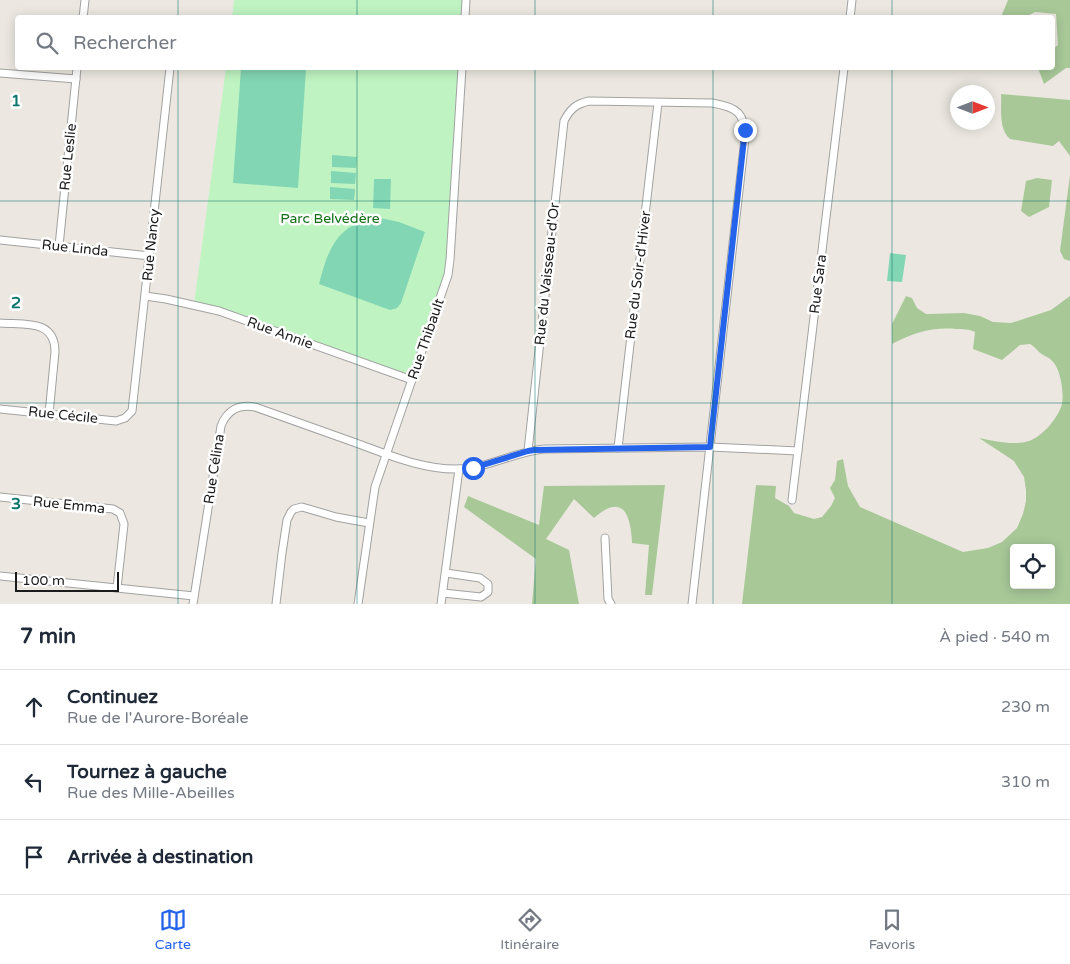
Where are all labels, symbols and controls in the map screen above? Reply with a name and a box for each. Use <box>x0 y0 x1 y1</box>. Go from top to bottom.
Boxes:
search box <box>15 15 1055 70</box>
icon: search <box>33 29 61 57</box>
text: Rechercher <box>73 32 176 54</box>
north arrow <box>950 85 995 130</box>
text: 1 <box>11 91 21 111</box>
route end <box>734 119 757 142</box>
street label: Rue Leslie <box>56 122 80 192</box>
street label: Rue du Vaisseau-d'Or <box>531 201 563 346</box>
street label: Rue Nancy <box>139 208 163 282</box>
street label: Rue du Soir-d'Hiver <box>622 209 654 340</box>
park label: Parc Belvédère <box>280 210 380 227</box>
street label: Rue Linda <box>41 236 109 260</box>
street label: Rue Sara <box>806 253 830 315</box>
text: 2 <box>11 293 21 313</box>
street label: Rue Thibault <box>404 296 448 382</box>
street label: Rue Annie <box>245 313 315 353</box>
street label: Rue Cécile <box>27 403 99 427</box>
street label: Rue Célina <box>200 433 228 505</box>
route start <box>462 457 485 480</box>
street label: Rue Emma <box>32 493 106 517</box>
text: 3 <box>11 494 21 514</box>
map controls <box>1010 544 1055 589</box>
button: locate <box>1010 544 1055 589</box>
scale bar <box>15 569 119 592</box>
text: 100 m <box>22 572 65 589</box>
text: 7 min <box>20 624 76 649</box>
text: À pied · 540 m <box>939 627 1050 647</box>
text: Continuez <box>67 686 158 708</box>
icon: ahead <box>20 693 48 721</box>
text: 230 m <box>1001 697 1050 717</box>
text: Rue de l'Aurore-Boréale <box>67 708 248 728</box>
text: Tournez à gauche <box>67 761 227 783</box>
icon: left <box>20 768 48 796</box>
text: 310 m <box>1001 772 1050 792</box>
text: Rue des Mille-Abeilles <box>67 783 235 803</box>
icon: arrive <box>20 843 48 871</box>
text: Arrivée à destination <box>67 846 253 868</box>
tab: Carte <box>155 906 191 953</box>
tab: Itinéraire <box>500 906 559 953</box>
tab: Favoris <box>869 906 915 953</box>

